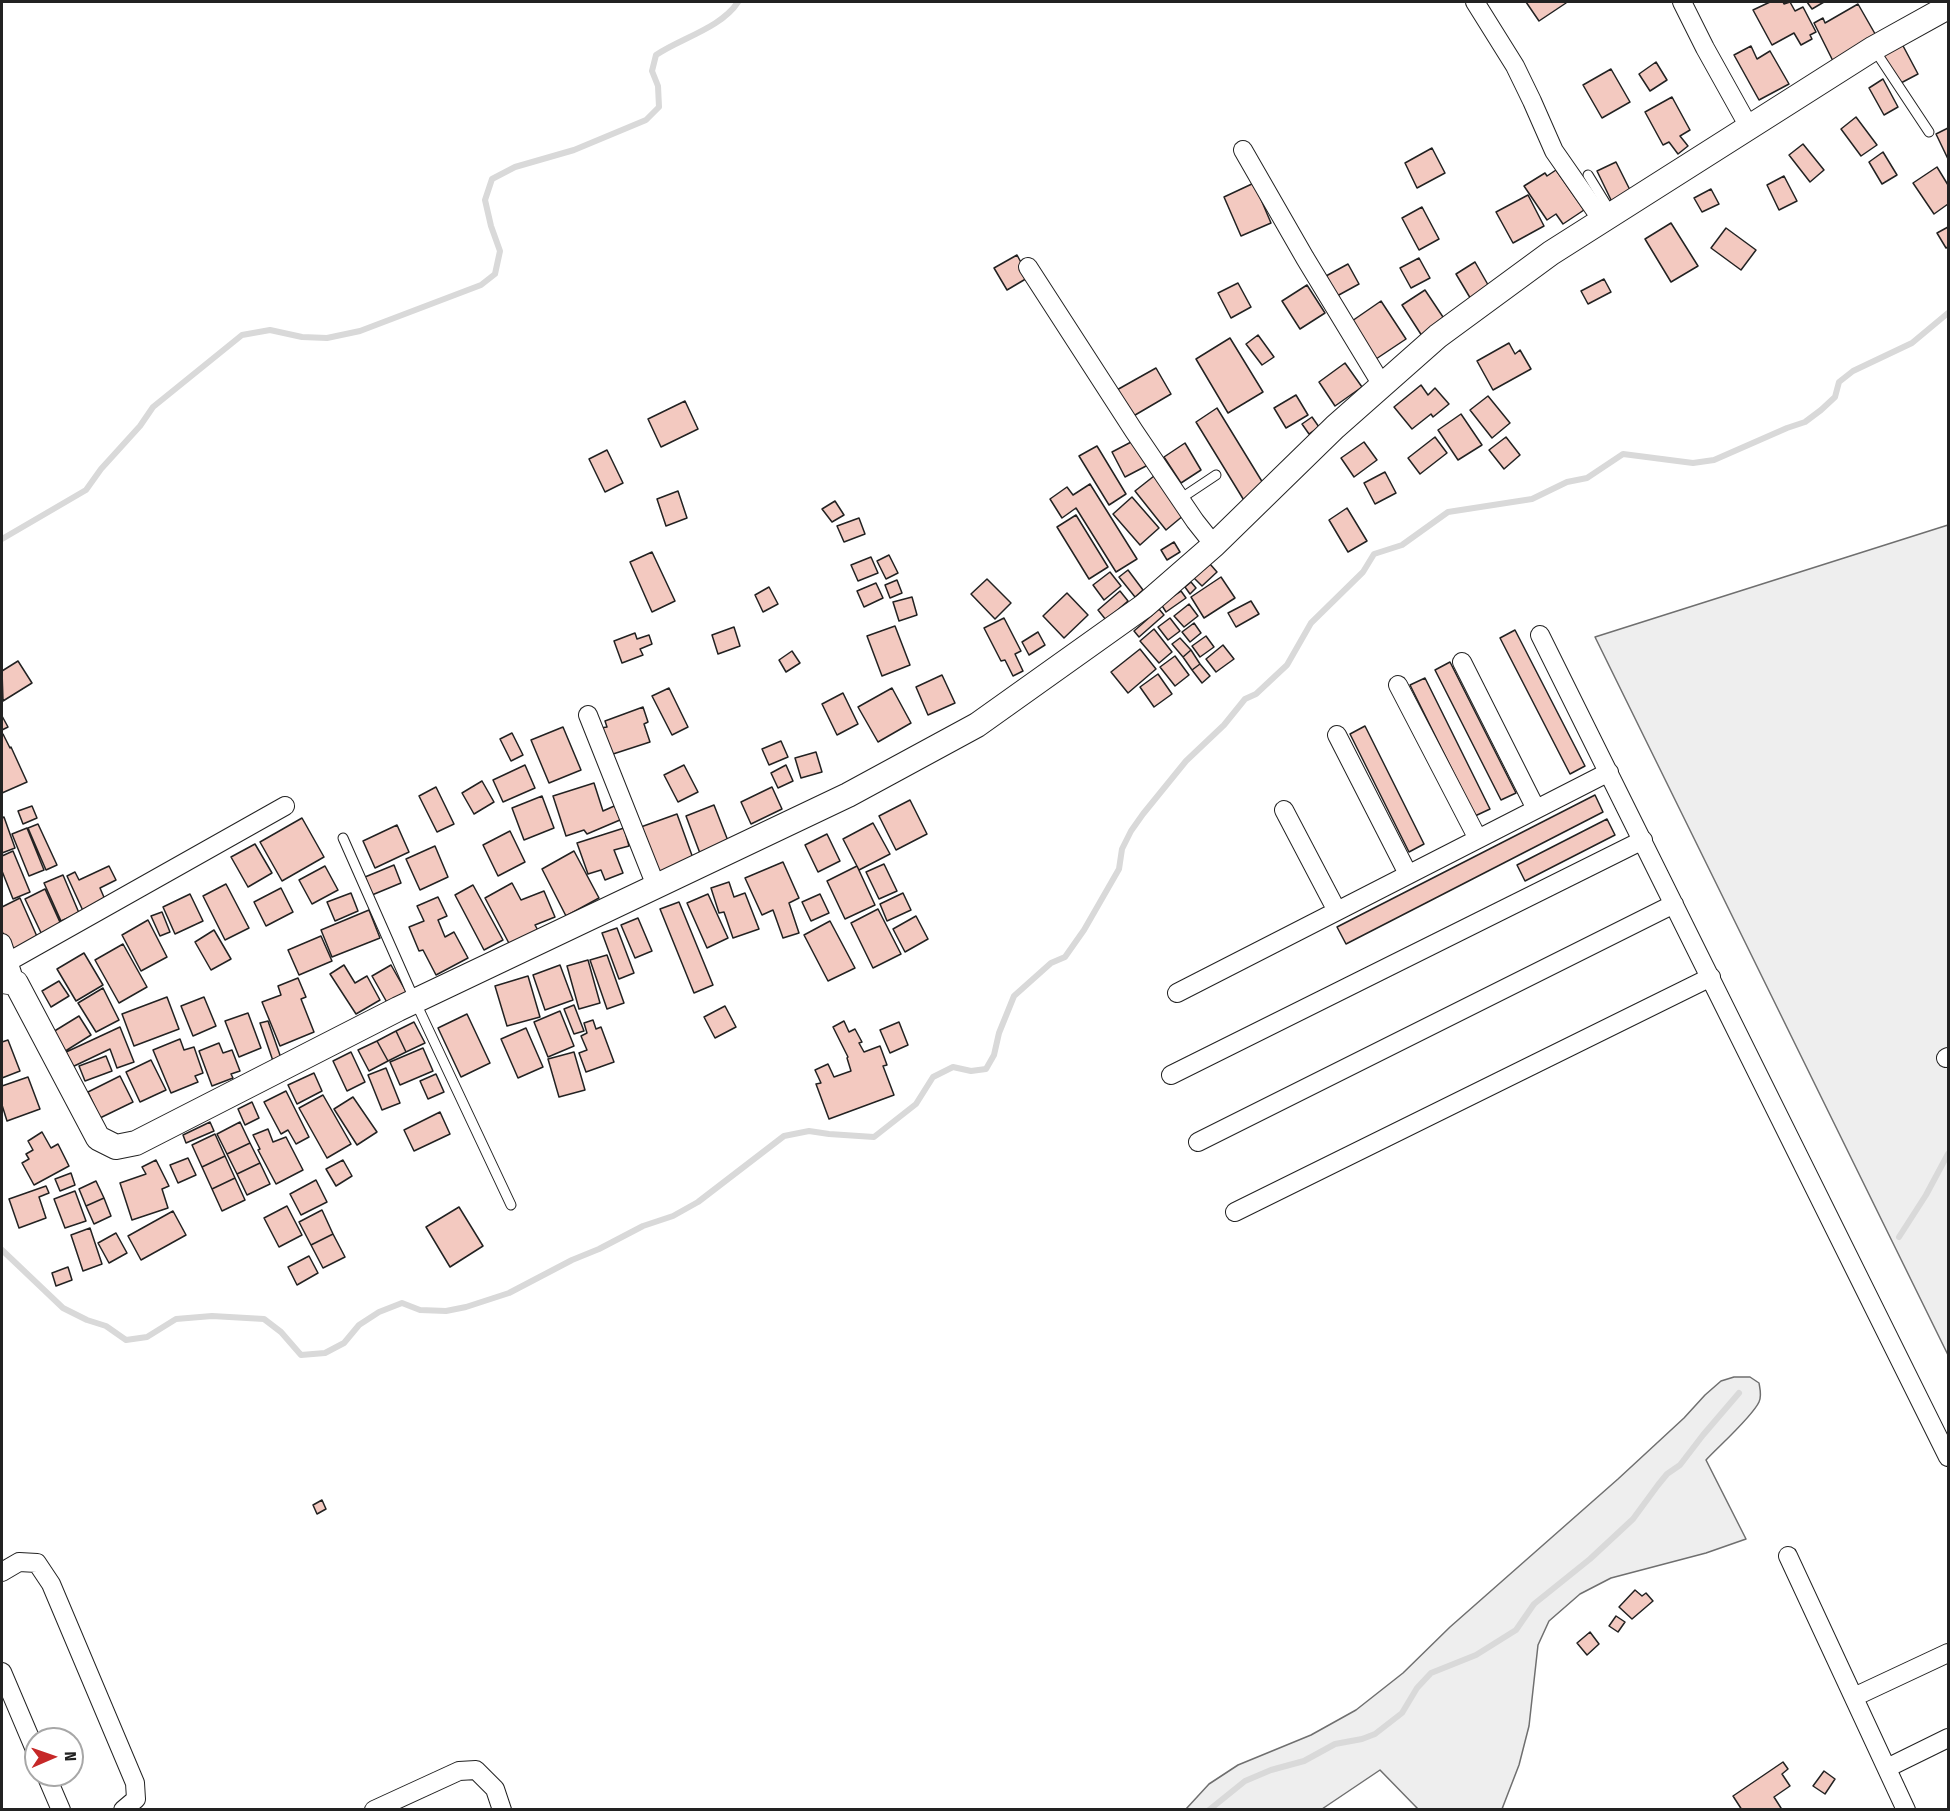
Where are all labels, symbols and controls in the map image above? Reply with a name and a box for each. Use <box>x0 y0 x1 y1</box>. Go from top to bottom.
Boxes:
north arrow <box>24 1727 84 1787</box>
text: N <box>61 1751 80 1762</box>

